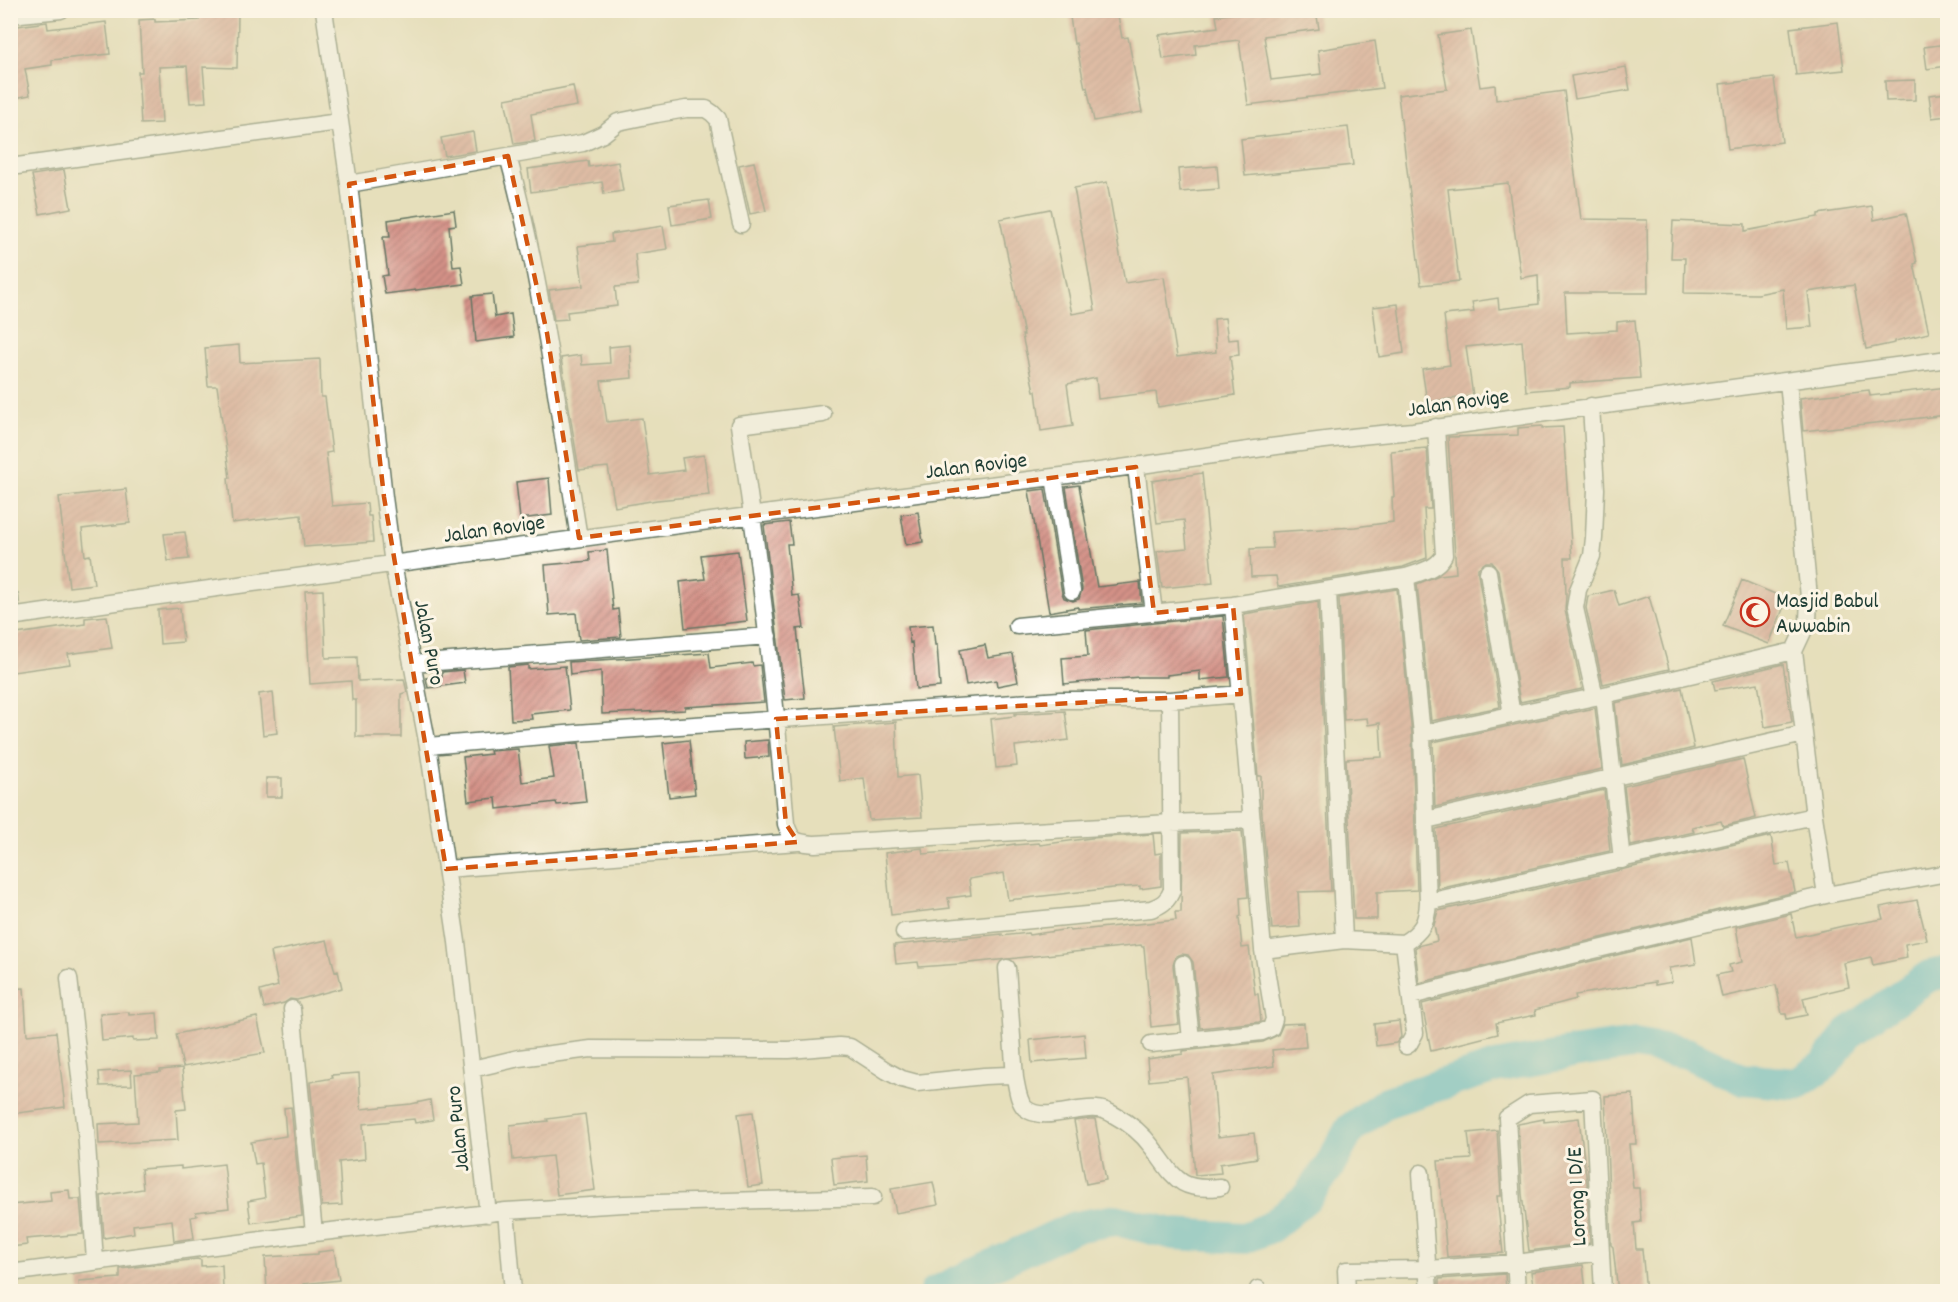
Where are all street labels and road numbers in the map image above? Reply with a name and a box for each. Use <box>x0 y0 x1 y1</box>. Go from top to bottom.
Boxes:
street label: Jalan Rovige <box>1406 382 1511 427</box>
street label: Jalan Rovige <box>924 446 1029 489</box>
street label: Jalan Rovige <box>442 508 547 553</box>
street label: Jalan Puro <box>404 597 451 688</box>
street label: Jalan Puro <box>440 1084 479 1173</box>
street label: Lorong 1 D/E <box>1560 1147 1597 1247</box>

